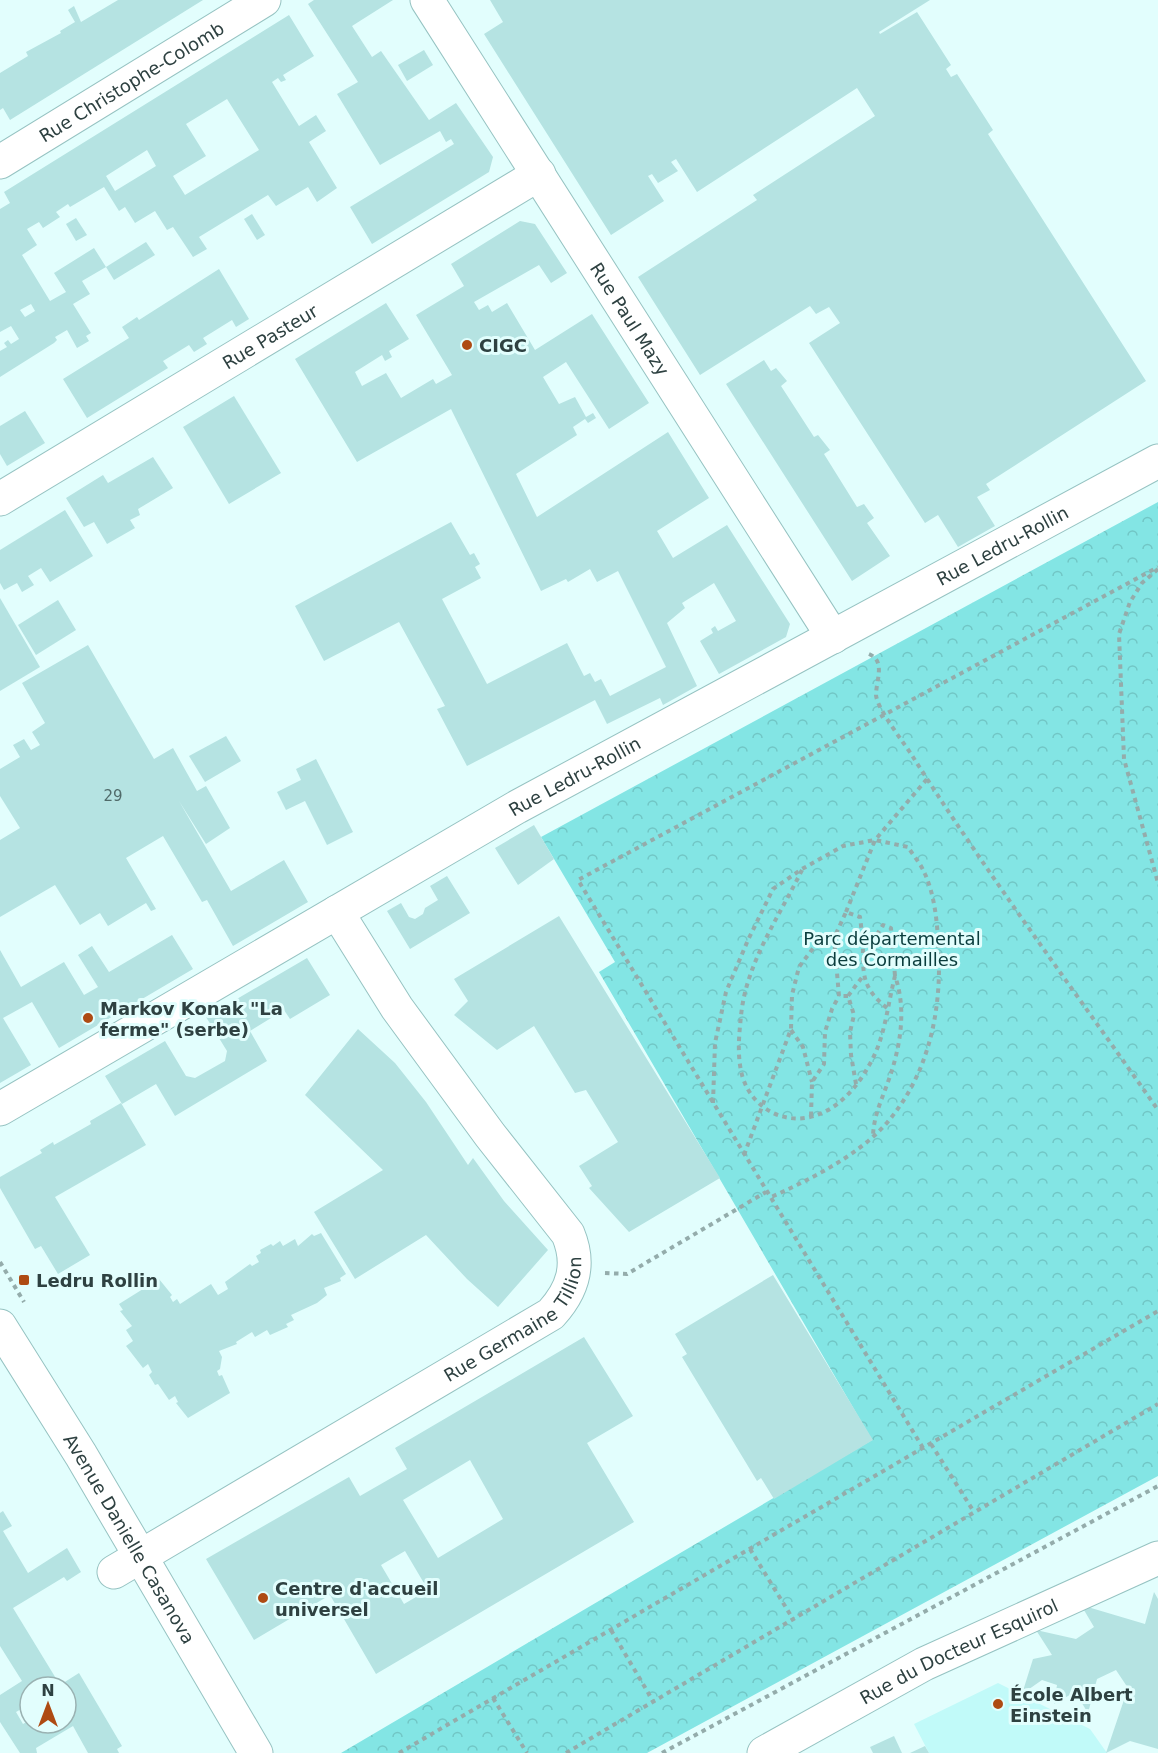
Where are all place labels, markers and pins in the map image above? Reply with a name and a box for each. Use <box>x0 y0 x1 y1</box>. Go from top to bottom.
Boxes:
place label: CIGC <box>479 335 527 356</box>
marker: CIGC <box>460 338 474 352</box>
place label: Markov Konak "La ferme" (serbe) <box>100 998 283 1040</box>
marker: Markov Konak "La ferme" (serbe) <box>81 1011 95 1025</box>
place label: Ledru Rollin <box>36 1270 158 1291</box>
marker: Ledru Rollin <box>17 1273 31 1287</box>
place label: Centre d'accueil universel <box>275 1578 438 1620</box>
marker: Centre d'accueil universel <box>256 1591 270 1605</box>
place label: École Albert Einstein <box>1010 1684 1133 1726</box>
marker: École Albert Einstein <box>991 1697 1005 1711</box>

